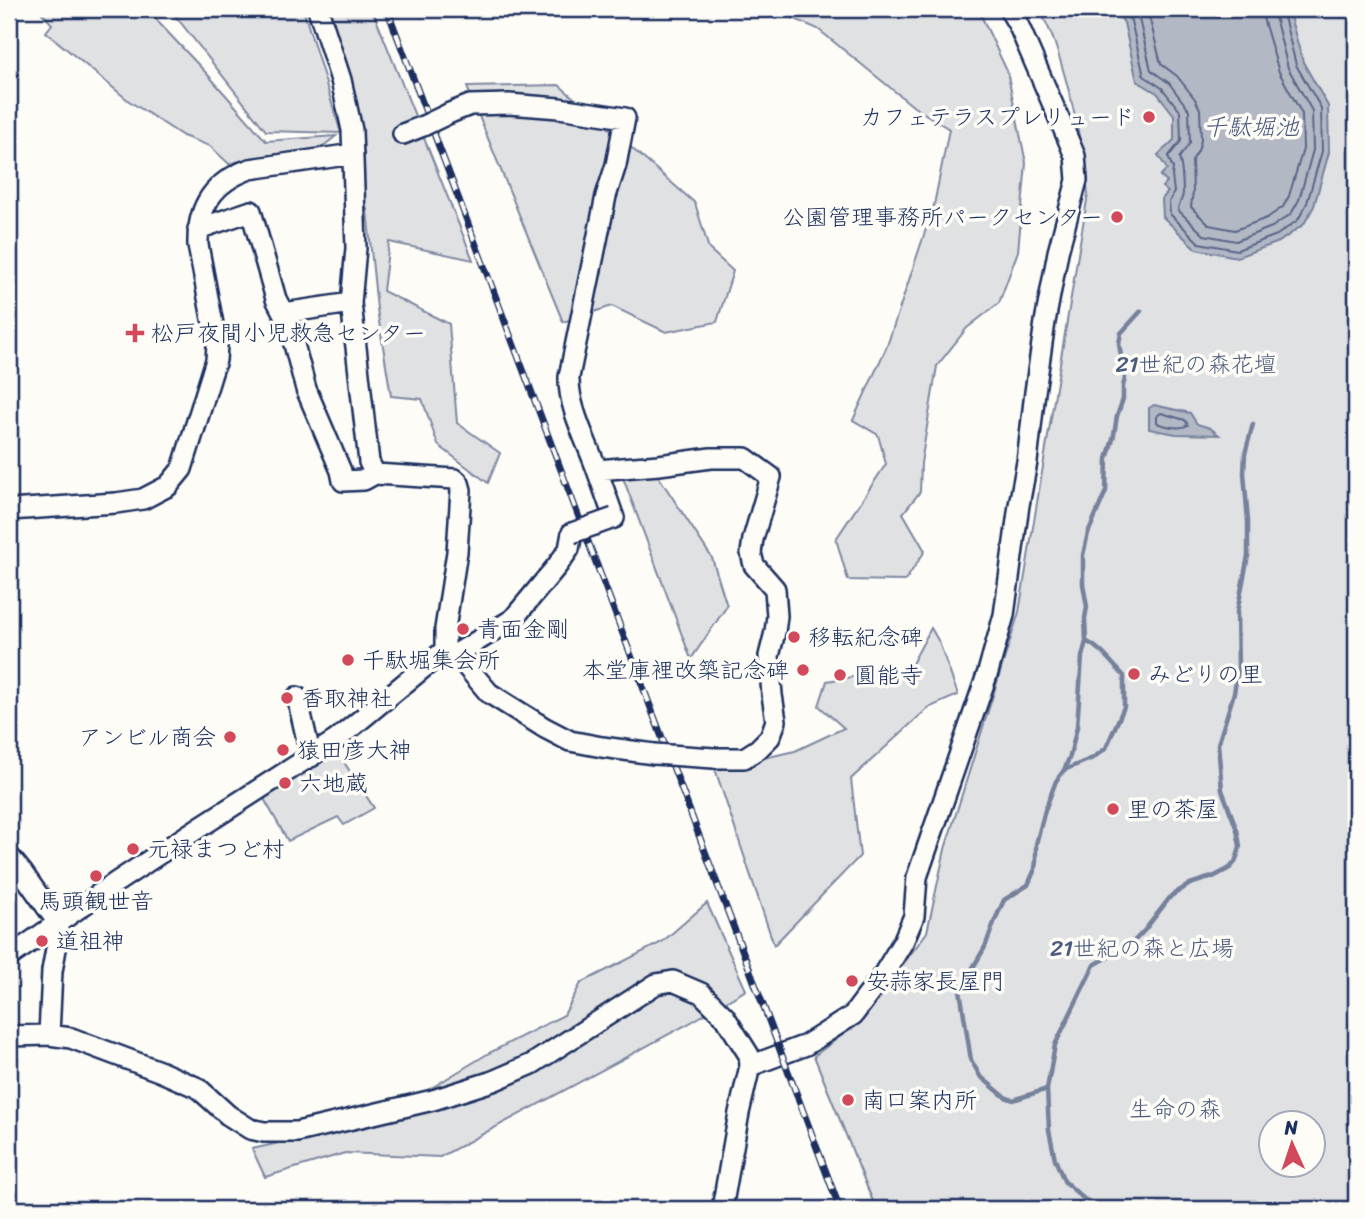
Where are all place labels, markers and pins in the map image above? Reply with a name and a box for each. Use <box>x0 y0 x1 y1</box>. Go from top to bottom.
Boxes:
place label: カフェテラスプレリュード <box>860 97 1135 138</box>
marker: カフェテラスプレリュード <box>1141 109 1157 125</box>
place label: 公園管理事務所パークセンター <box>782 197 1103 238</box>
marker: 公園管理事務所パークセンター <box>1109 209 1125 225</box>
place label: 松戸夜間小児救急センター <box>151 313 426 354</box>
marker: 松戸夜間小児救急センター <box>125 323 145 343</box>
place label: 青面金剛 <box>477 609 569 650</box>
place label: 移転紀念碑 <box>808 617 923 658</box>
marker: 青面金剛 <box>455 621 471 637</box>
marker: 移転紀念碑 <box>786 629 802 645</box>
place label: 千駄堀集会所 <box>362 640 500 681</box>
place label: 本堂庫裡改築記念碑 <box>582 650 789 691</box>
marker: 千駄堀集会所 <box>340 652 356 668</box>
place label: みどりの里 <box>1148 654 1263 695</box>
place label: 圓能寺 <box>854 655 923 696</box>
marker: 本堂庫裡改築記念碑 <box>795 662 811 678</box>
marker: みどりの里 <box>1126 666 1142 682</box>
marker: 圓能寺 <box>832 667 848 683</box>
place label: 香取神社 <box>301 678 393 719</box>
marker: 香取神社 <box>279 690 295 706</box>
place label: アンビル商会 <box>78 717 216 758</box>
marker: アンビル商会 <box>222 729 238 745</box>
place label: 猿田彦大神 <box>297 730 412 771</box>
marker: 猿田彦大神 <box>275 742 291 758</box>
place label: 六地蔵 <box>299 763 368 804</box>
marker: 六地蔵 <box>277 775 293 791</box>
place label: 里の茶屋 <box>1127 789 1219 830</box>
marker: 里の茶屋 <box>1105 801 1121 817</box>
place label: 元禄まつど村 <box>147 829 285 870</box>
marker: 元禄まつど村 <box>125 841 141 857</box>
marker: 馬頭観世音 <box>88 868 104 884</box>
place label: 馬頭観世音 <box>39 881 154 922</box>
place label: 道祖神 <box>56 921 125 962</box>
marker: 道祖神 <box>34 933 50 949</box>
place label: 安蒜家長屋門 <box>866 961 1004 1002</box>
marker: 安蒜家長屋門 <box>844 973 860 989</box>
place label: 南口案内所 <box>862 1080 977 1121</box>
marker: 南口案内所 <box>840 1092 856 1108</box>

